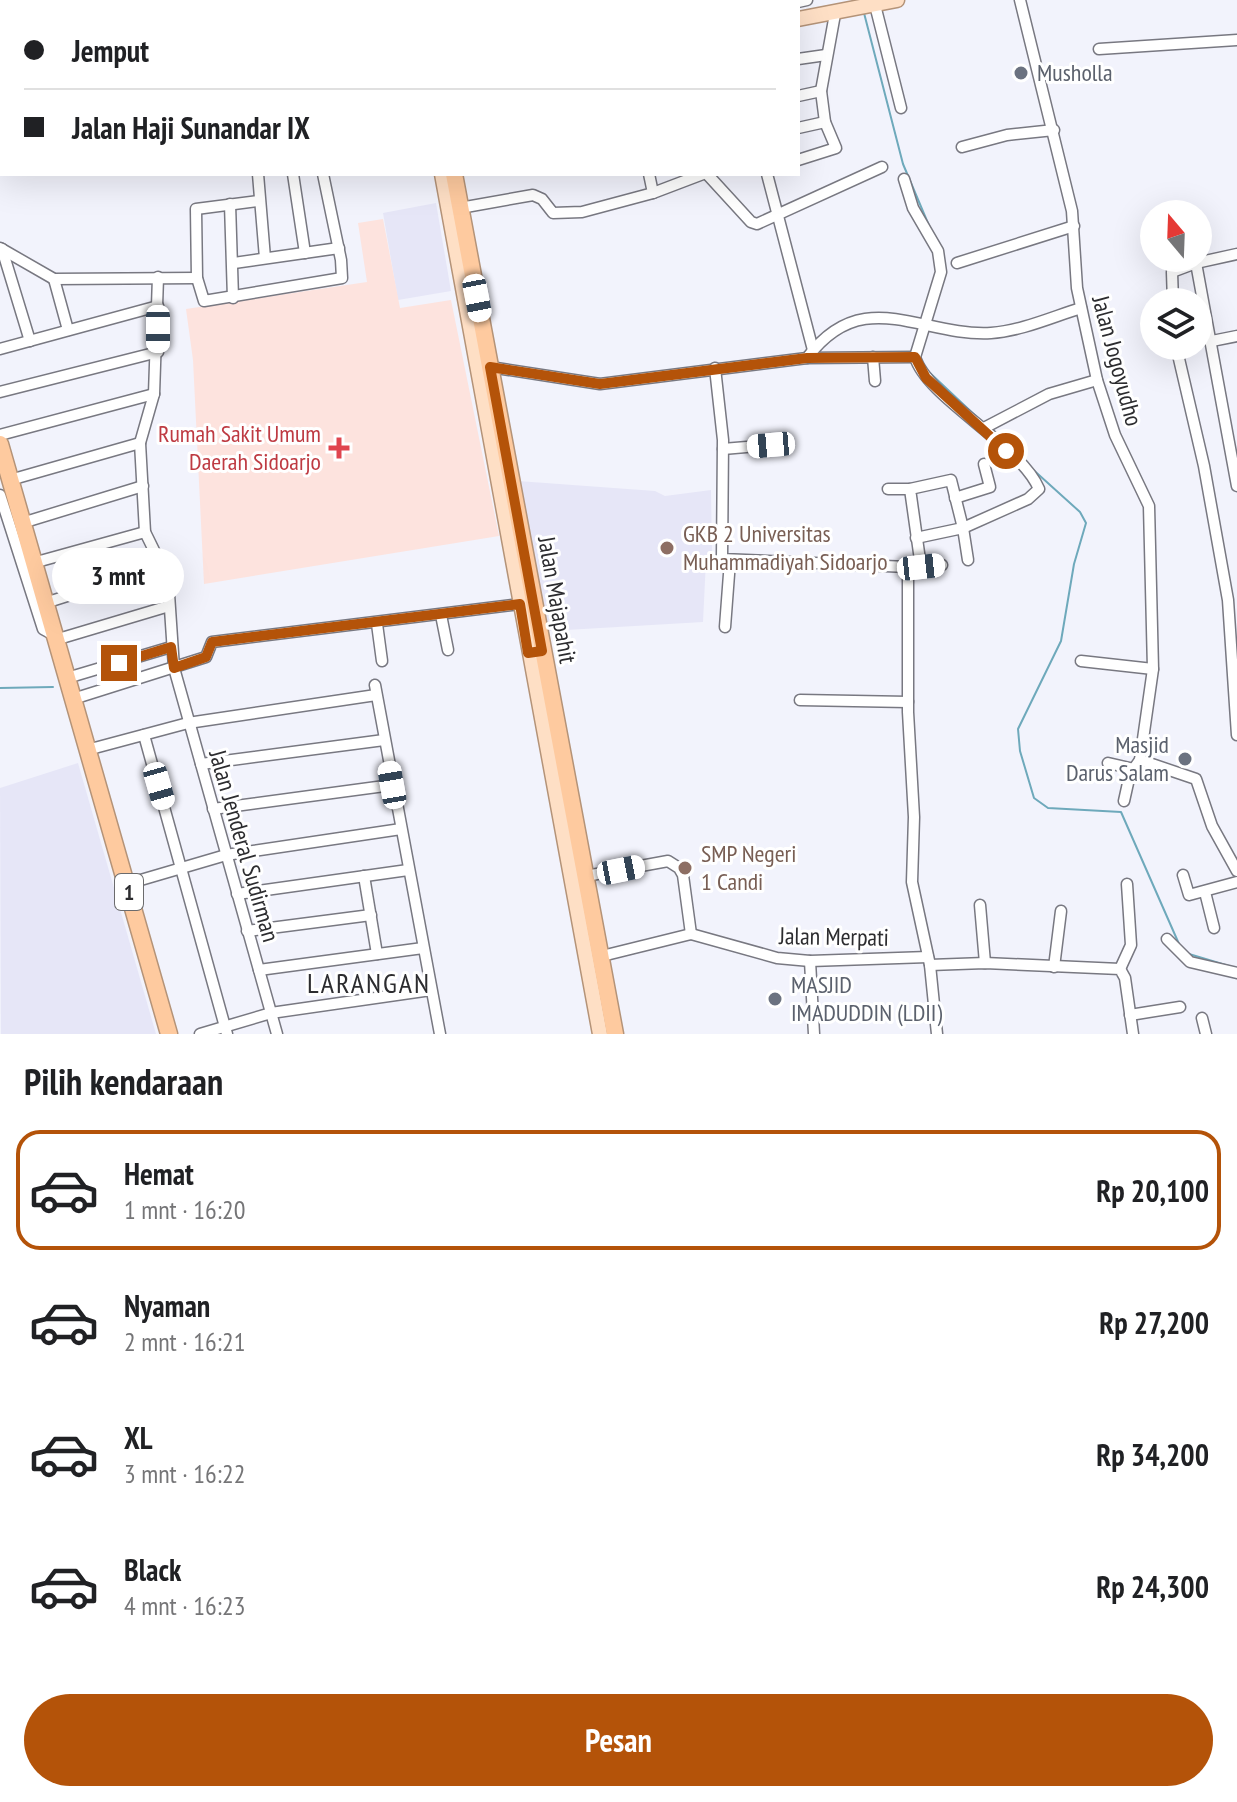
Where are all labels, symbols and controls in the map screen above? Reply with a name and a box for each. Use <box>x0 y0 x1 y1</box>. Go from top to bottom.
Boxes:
text: Jemput <box>72 31 149 70</box>
place label: Musholla <box>1037 57 1113 88</box>
marker: Musholla <box>1012 64 1030 82</box>
text: Jalan Haji Sunandar IX <box>72 108 310 147</box>
north arrow <box>1140 200 1212 272</box>
map controls <box>1140 200 1212 360</box>
car <box>461 272 493 324</box>
button: layers <box>1140 288 1212 360</box>
street label: Jalan Jogoyudho <box>1085 291 1150 429</box>
car <box>146 305 170 353</box>
place label: Rumah Sakit Umum Daerah Sidoarjo <box>158 418 321 477</box>
car <box>746 431 796 459</box>
route start <box>988 433 1024 469</box>
marker: Rumah Sakit Umum Daerah Sidoarjo <box>328 437 350 459</box>
place label: GKB 2 Universitas Muhammadiyah Sidoarjo <box>683 518 888 577</box>
street label: Jalan Majapahit <box>531 533 584 666</box>
marker: GKB 2 Universitas Muhammadiyah Sidoarjo <box>658 539 676 557</box>
callout: 3 mnt <box>53 547 185 603</box>
car <box>896 553 946 581</box>
text: 3 mnt <box>91 559 145 592</box>
route end <box>101 645 137 681</box>
place label: Masjid Darus Salam <box>1066 729 1169 788</box>
street label: Jalan Jenderal Sudirman <box>202 745 287 945</box>
marker: Masjid Darus Salam <box>1176 750 1194 768</box>
car <box>376 759 408 811</box>
car <box>141 760 177 812</box>
place label: SMP Negeri 1 Candi <box>701 838 796 897</box>
car <box>595 854 647 886</box>
marker: SMP Negeri 1 Candi <box>676 859 694 877</box>
road number: 1 <box>115 874 143 910</box>
street label: Jalan Merpati <box>778 920 889 953</box>
district label: LARANGAN <box>307 964 431 1001</box>
place label: MASJID IMADUDDIN (LDII) <box>791 969 942 1028</box>
marker: MASJID IMADUDDIN (LDII) <box>766 990 784 1008</box>
text: Pilih kendaraan <box>24 1058 223 1105</box>
icon: car <box>28 1154 100 1226</box>
text: Hemat <box>124 1154 194 1193</box>
text: Rp 20,100 <box>1096 1171 1209 1210</box>
text: 1 mnt · 16:20 <box>124 1193 245 1226</box>
icon: car <box>28 1286 100 1358</box>
text: Nyaman <box>124 1286 210 1325</box>
text: Rp 27,200 <box>1099 1303 1209 1342</box>
text: 2 mnt · 16:21 <box>124 1325 245 1358</box>
icon: car <box>28 1418 100 1490</box>
text: XL <box>124 1418 153 1457</box>
text: Rp 34,200 <box>1096 1435 1209 1474</box>
text: 3 mnt · 16:22 <box>124 1457 245 1490</box>
icon: car <box>28 1550 100 1622</box>
text: Black <box>124 1550 181 1589</box>
text: Rp 24,300 <box>1096 1567 1209 1606</box>
text: 4 mnt · 16:23 <box>124 1589 245 1622</box>
button: Pesan <box>24 1694 1213 1786</box>

